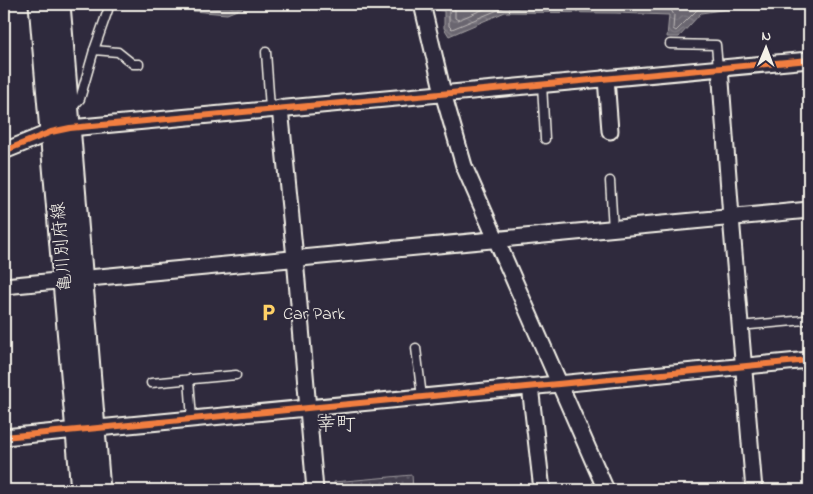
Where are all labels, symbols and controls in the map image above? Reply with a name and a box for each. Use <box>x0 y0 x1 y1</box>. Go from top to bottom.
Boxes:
north arrow <box>740 22 790 72</box>
text: N <box>761 26 771 47</box>
street label: 亀川別府線 <box>46 201 80 293</box>
place label: Car Park <box>283 302 345 328</box>
parking icon: Car Park <box>259 303 279 323</box>
district label: 幸町 <box>316 411 356 440</box>

